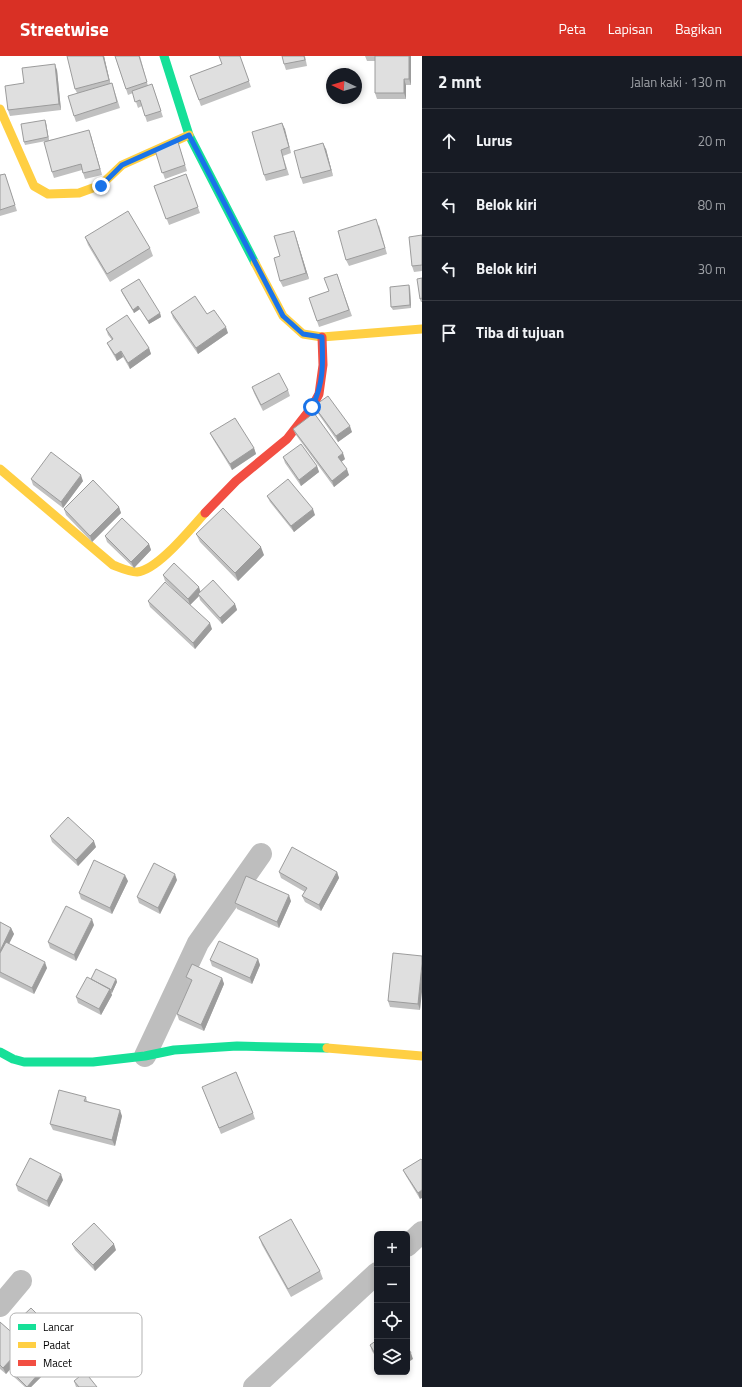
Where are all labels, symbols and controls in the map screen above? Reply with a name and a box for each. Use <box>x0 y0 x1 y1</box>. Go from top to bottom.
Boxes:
text: Streetwise <box>20 14 109 43</box>
text: Peta <box>558 18 586 39</box>
text: Lapisan <box>608 18 653 39</box>
text: Bagikan <box>675 18 722 39</box>
north arrow <box>326 68 362 104</box>
text: 2 mnt <box>438 69 481 95</box>
text: Jalan kaki · 130 m <box>630 72 726 92</box>
text: Lurus <box>476 129 512 152</box>
icon: ahead <box>438 130 460 152</box>
text: 20 m <box>698 131 726 151</box>
route end <box>92 177 110 195</box>
text: Belok kiri <box>476 193 537 216</box>
icon: left <box>438 194 460 216</box>
text: 80 m <box>698 195 726 215</box>
text: Belok kiri <box>476 257 537 280</box>
icon: left <box>438 258 460 280</box>
text: 30 m <box>698 259 726 279</box>
text: Tiba di tujuan <box>476 321 564 344</box>
icon: arrive <box>438 322 460 344</box>
route start <box>303 398 321 416</box>
map controls <box>374 1231 410 1375</box>
button: + <box>374 1231 410 1267</box>
button: − <box>374 1267 410 1303</box>
button: locate <box>374 1303 410 1339</box>
legend <box>10 1313 142 1377</box>
text: Lancar <box>43 1319 74 1335</box>
text: Padat <box>43 1337 70 1353</box>
button: layers <box>374 1339 410 1375</box>
text: Macet <box>43 1355 72 1371</box>

